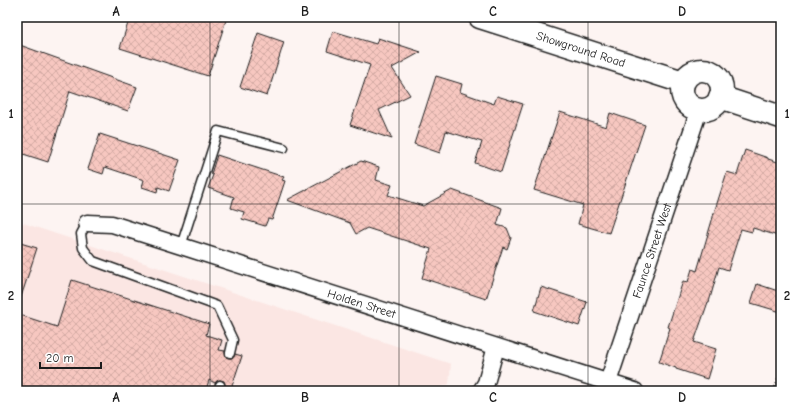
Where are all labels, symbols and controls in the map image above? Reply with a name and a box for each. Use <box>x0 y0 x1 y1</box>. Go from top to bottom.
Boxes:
text: A <box>112 4 120 19</box>
text: B <box>301 4 309 19</box>
text: C <box>489 4 497 19</box>
text: D <box>678 4 686 19</box>
street label: Showground Road <box>535 29 627 70</box>
text: 1 <box>8 106 14 121</box>
text: 1 <box>784 106 790 121</box>
street label: Faunce Street West <box>630 201 675 300</box>
street label: Holden Street <box>326 286 398 321</box>
text: 2 <box>8 288 14 303</box>
text: 2 <box>784 288 790 303</box>
scale bar <box>40 344 101 370</box>
text: 20 m <box>46 351 74 365</box>
text: A <box>112 390 120 405</box>
text: B <box>301 390 309 405</box>
text: C <box>489 390 497 405</box>
text: D <box>678 390 686 405</box>

